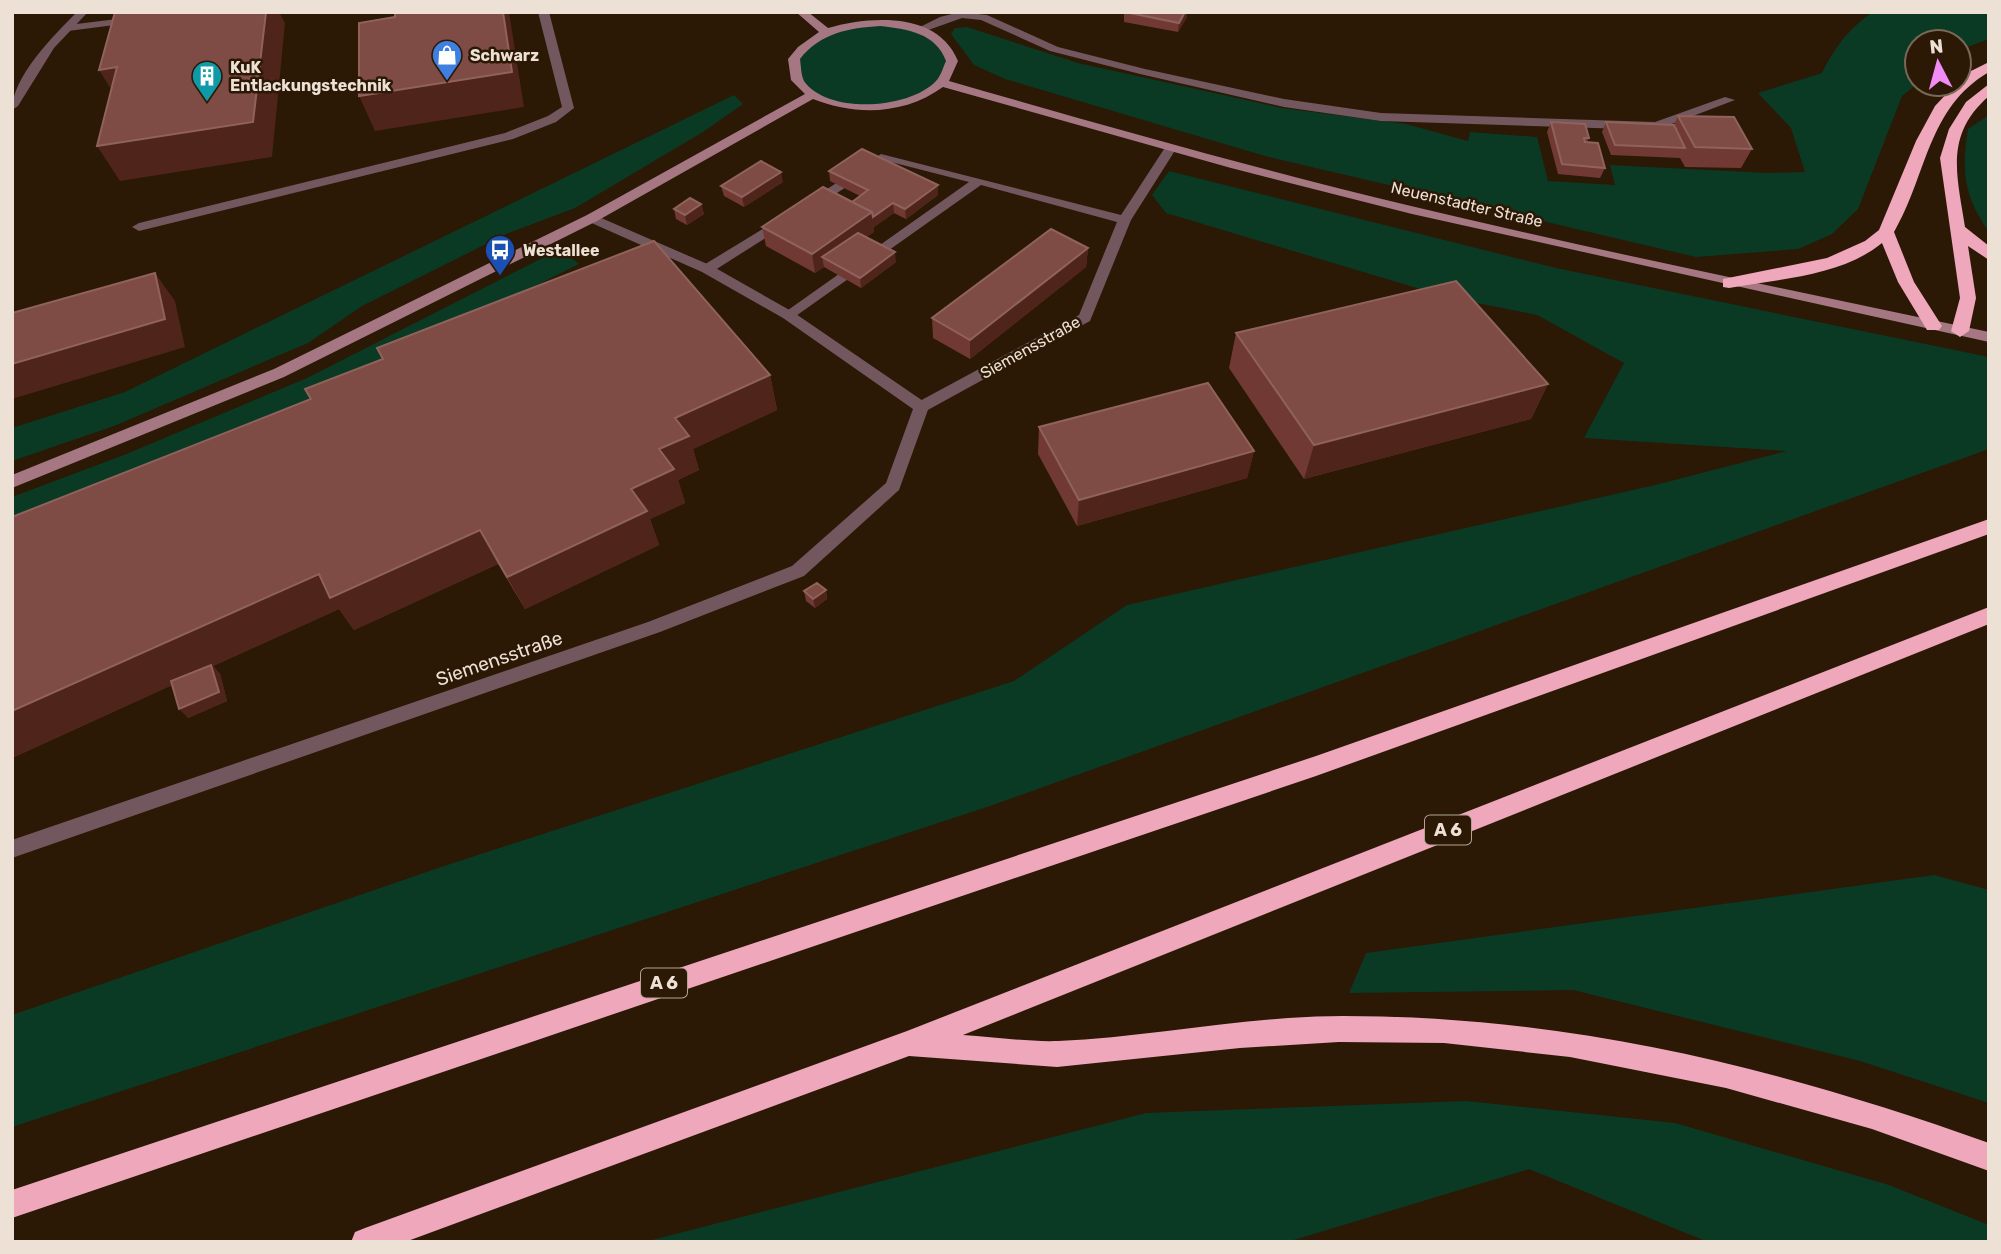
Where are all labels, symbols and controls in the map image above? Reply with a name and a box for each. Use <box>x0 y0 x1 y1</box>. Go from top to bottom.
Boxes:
north arrow <box>1903 28 1973 98</box>
text: N <box>1928 34 1944 59</box>
shop icon: Schwarz <box>430 38 464 82</box>
place label: Schwarz <box>470 46 539 65</box>
place label: KuK Entlackungstechnik <box>230 58 392 95</box>
building icon: KuK Entlackungstechnik <box>190 59 224 103</box>
street label: Neuenstadter Straße <box>1389 178 1545 231</box>
bus stop icon: Westallee <box>483 233 517 277</box>
place label: Westallee <box>523 241 599 260</box>
street label: Siemensstraße <box>977 312 1084 383</box>
street label: Siemensstraße <box>433 626 565 691</box>
road number: A 6 <box>1425 816 1471 844</box>
road number: A 6 <box>641 968 687 998</box>

